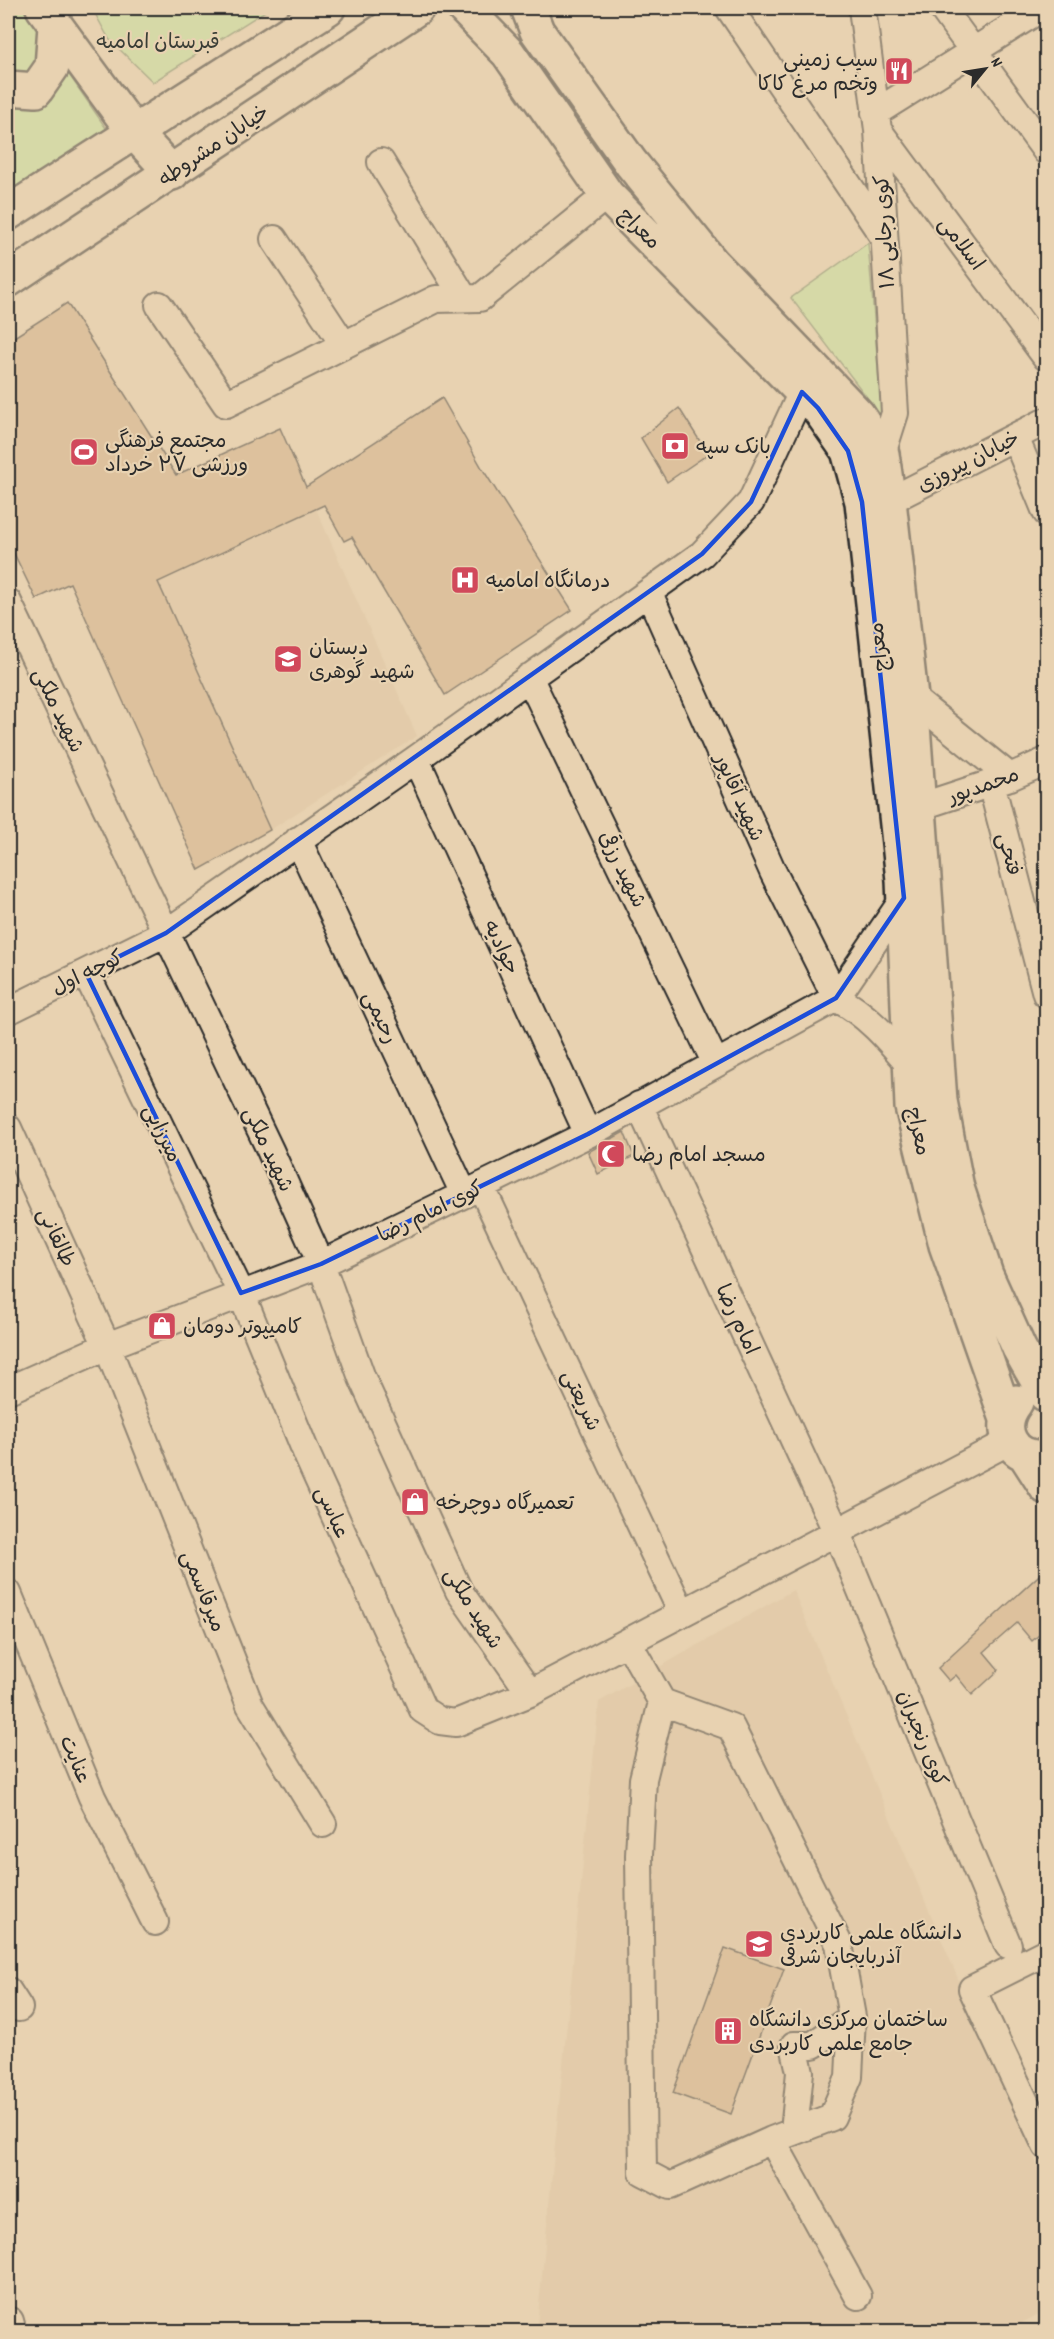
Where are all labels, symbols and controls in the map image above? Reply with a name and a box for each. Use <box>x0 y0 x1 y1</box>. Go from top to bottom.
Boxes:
park label: قبرستان امامیه <box>96 29 220 59</box>
north arrow <box>955 39 1015 99</box>
place label: سیب زمینی وتخم مرغ کاکا <box>757 47 878 101</box>
text: N <box>984 54 1008 72</box>
restaurant icon: سیب زمینی وتخم مرغ کاکا <box>883 55 915 87</box>
street label: خیابان مشروطه <box>153 99 276 196</box>
street label: کوی رجایی ۱۸ <box>869 174 905 289</box>
street label: معراج <box>610 202 666 258</box>
street label: اسلامی <box>929 211 990 278</box>
street label: خیابان پیروزی <box>913 425 1026 502</box>
place label: مجتمع فرهنگی ورزشی ۲۷ خرداد <box>105 428 248 482</box>
bank icon: بانک سپه <box>659 430 691 462</box>
place label: بانک سپه <box>696 434 771 464</box>
sports icon: مجتمع فرهنگی ورزشی ۲۷ خرداد <box>68 436 100 468</box>
hospital icon: درمانگاه امامیه <box>449 564 481 596</box>
place label: درمانگاه امامیه <box>486 568 611 598</box>
street label: معراج <box>863 621 898 673</box>
place label: دبستان شهید گوهری <box>309 635 415 689</box>
school or university icon: دبستان شهید گوهری <box>272 643 304 675</box>
street label: شهید ملکی <box>23 664 90 759</box>
street label: شهید آقاپور <box>704 748 770 847</box>
street label: محمدپور <box>943 762 1024 814</box>
street label: شهید رزقی <box>589 826 653 914</box>
street label: فتحی <box>987 830 1027 880</box>
street label: جوادیه <box>474 916 525 980</box>
street label: کوچه اول <box>47 944 129 1005</box>
street label: رحیمی <box>353 987 404 1050</box>
street label: میرزایی <box>133 1100 187 1168</box>
street label: شهید ملکی <box>233 1103 299 1198</box>
street label: معراج <box>896 1104 936 1159</box>
mosque icon: مسجد امام رضا <box>595 1138 627 1170</box>
place label: مسجد امام رضا <box>632 1142 766 1172</box>
street label: کوی امام رضا <box>373 1175 489 1252</box>
street label: طالقانی <box>27 1204 81 1273</box>
street label: امام رضا <box>706 1280 765 1361</box>
shop icon: کامیپوتر دومان <box>146 1310 178 1342</box>
place label: کامیپوتر دومان <box>183 1314 302 1344</box>
street label: شریعتی <box>552 1366 607 1437</box>
street label: عباسی <box>306 1482 355 1544</box>
shop icon: تعمیرگاه دوچرخه <box>399 1486 431 1518</box>
place label: تعمیرگاه دوچرخه <box>436 1490 575 1520</box>
street label: میرقاسمی <box>171 1547 231 1638</box>
street label: شهید ملکی <box>435 1563 508 1656</box>
street label: کوی رنجبران <box>887 1686 953 1792</box>
street label: عنایت <box>50 1732 97 1789</box>
place label: دانشگاه علمی کاربردی آذربایجان شرقی <box>780 1920 962 1974</box>
school or university icon: دانشگاه علمی کاربردی آذربایجان شرقی <box>743 1928 775 1960</box>
place label: ساختمان مرکزی دانشگاه جامع علمی کاربردی <box>749 2007 948 2061</box>
building icon: ساختمان مرکزی دانشگاه جامع علمی کاربردی <box>712 2015 744 2047</box>

